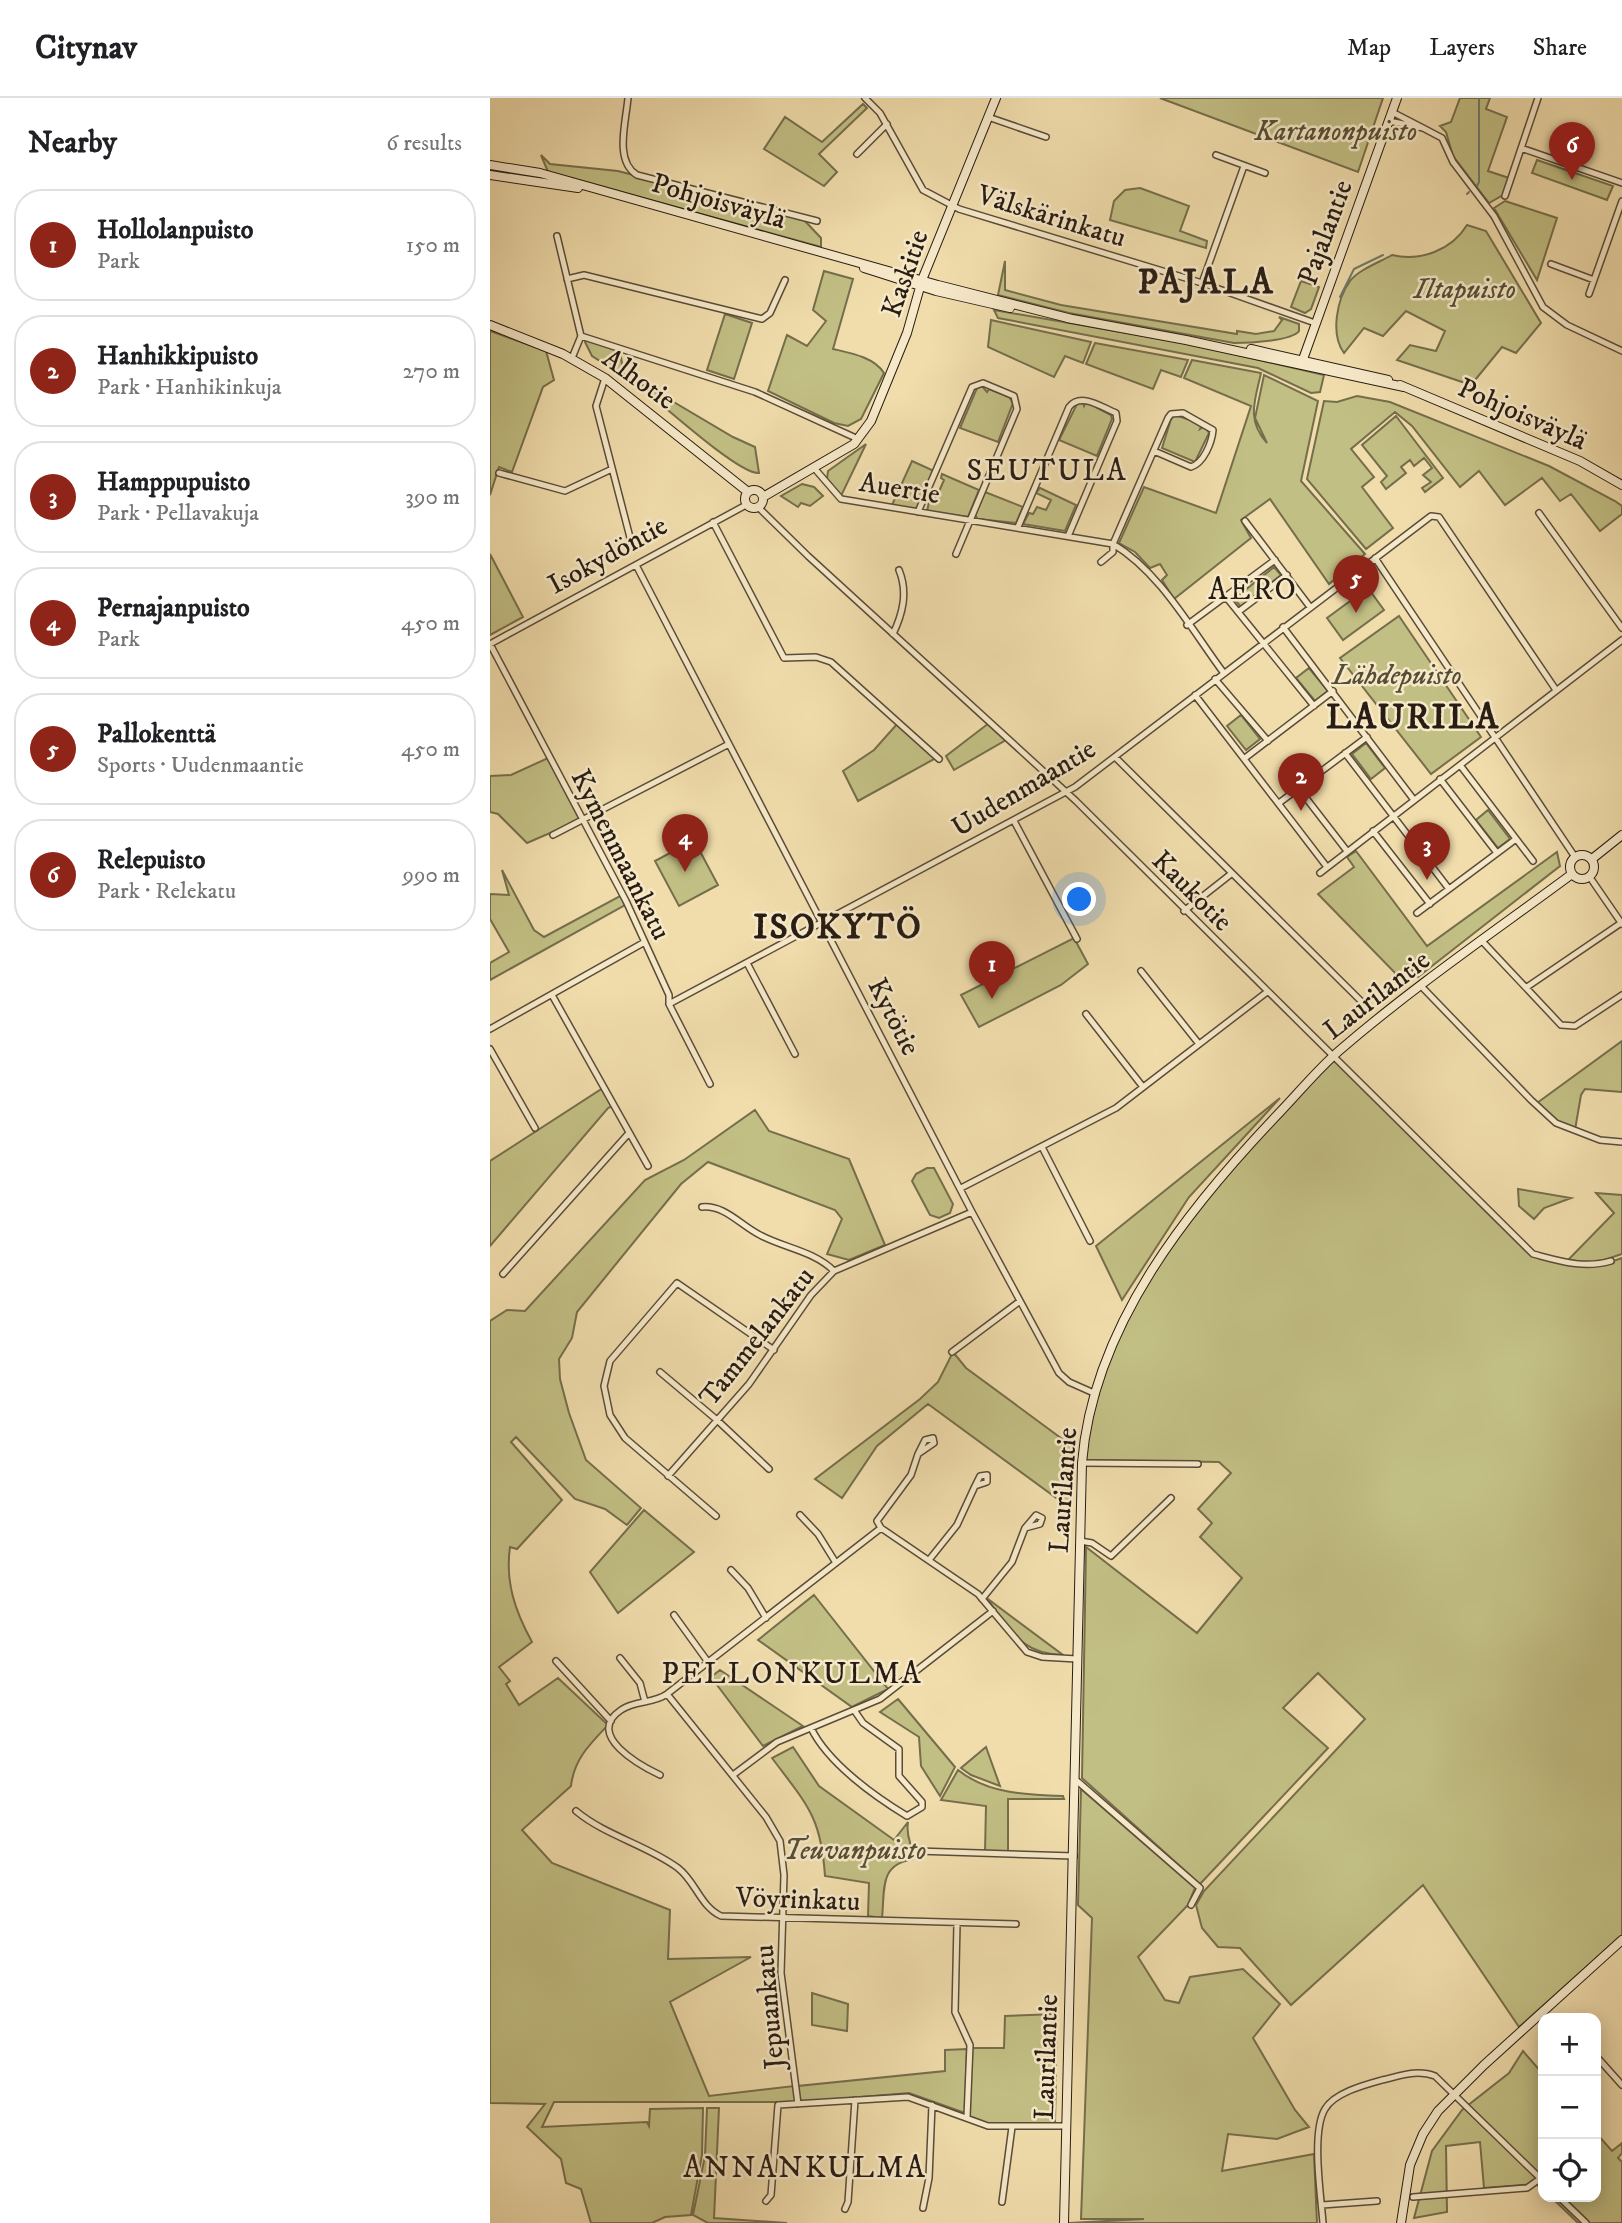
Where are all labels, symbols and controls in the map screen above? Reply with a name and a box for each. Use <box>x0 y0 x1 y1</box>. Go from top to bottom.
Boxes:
text: Citynav <box>35 28 137 69</box>
text: Map <box>1347 33 1391 63</box>
text: Layers <box>1429 33 1495 63</box>
text: Share <box>1533 33 1587 63</box>
park label: Kartanonpuisto <box>1254 114 1417 149</box>
pin: 6 <box>1549 122 1595 180</box>
text: Nearby <box>28 125 117 162</box>
text: 6 results <box>386 129 462 158</box>
street label: Pohjoisväylä <box>647 166 790 237</box>
street label: Pajalantie <box>1290 175 1361 290</box>
street label: Välskärinkatu <box>972 177 1130 256</box>
text: Hollolanpuisto <box>97 214 253 247</box>
street label: Kaskitie <box>874 225 937 322</box>
text: 1 <box>49 231 57 260</box>
text: 150 m <box>406 231 460 260</box>
text: Park <box>97 247 140 276</box>
district label: PAJALA <box>1138 261 1274 305</box>
park label: Iltapuisto <box>1412 272 1516 307</box>
text: Hanhikkipuisto <box>97 340 258 373</box>
street label: Alhotie <box>596 341 683 418</box>
text: 2 <box>47 357 59 386</box>
text: 270 m <box>403 357 460 386</box>
street label: Pohjoisväylä <box>1452 370 1593 458</box>
text: Park · Hanhikinkuja <box>97 373 282 402</box>
district label: SEUTULA <box>966 453 1128 490</box>
street label: Auertie <box>857 465 943 512</box>
text: Hamppupuisto <box>97 466 250 499</box>
text: 3 <box>49 483 57 512</box>
text: 390 m <box>405 483 460 512</box>
text: Park · Pellavakuja <box>97 499 259 528</box>
street label: Isokydöntie <box>542 508 674 602</box>
pin: 5 <box>1333 555 1379 613</box>
district label: AERO <box>1208 572 1298 609</box>
text: Pernajanpuisto <box>97 592 250 625</box>
text: 4 <box>46 609 60 638</box>
text: 450 m <box>401 609 460 638</box>
text: Park <box>97 625 140 654</box>
park label: Lähdepuisto <box>1330 658 1462 693</box>
district label: LAURILA <box>1326 696 1500 740</box>
text: Pallokenttä <box>97 718 216 751</box>
street label: Uudenmaantie <box>945 732 1102 845</box>
text: 5 <box>47 735 59 764</box>
text: 450 m <box>401 735 460 764</box>
text: Sports · Uudenmaantie <box>97 751 304 780</box>
pin: 2 <box>1278 753 1324 811</box>
street label: Kymenmaankatu <box>563 764 679 946</box>
pin: 4 <box>662 814 708 872</box>
pin: 3 <box>1404 822 1450 880</box>
street label: Kaukotie <box>1144 843 1240 939</box>
text: Relepuisto <box>97 844 205 877</box>
text: 6 <box>47 861 59 890</box>
text: 990 m <box>402 861 460 890</box>
text: Park · Relekatu <box>97 877 236 906</box>
your location <box>1062 882 1096 916</box>
district label: ISOKYTÖ <box>753 905 923 950</box>
pin: 1 <box>969 941 1015 999</box>
street label: Laurilantie <box>1317 943 1437 1048</box>
street label: Kytötie <box>859 972 928 1061</box>
street label: Tammelankatu <box>692 1260 822 1414</box>
street label: Laurilantie <box>1042 1426 1085 1554</box>
district label: PELLONKULMA <box>661 1656 923 1693</box>
park label: Teuvanpuisto <box>784 1833 926 1868</box>
street label: Vöyrinkatu <box>734 1880 861 1919</box>
street label: Jepuankatu <box>747 1943 793 2073</box>
street label: Laurilantie <box>1027 1994 1066 2121</box>
map controls <box>1538 2013 1601 2202</box>
button: + <box>1538 2013 1601 2076</box>
button: − <box>1538 2076 1601 2139</box>
button: locate <box>1538 2139 1601 2202</box>
district label: ANNANKULMA <box>683 2150 927 2187</box>

